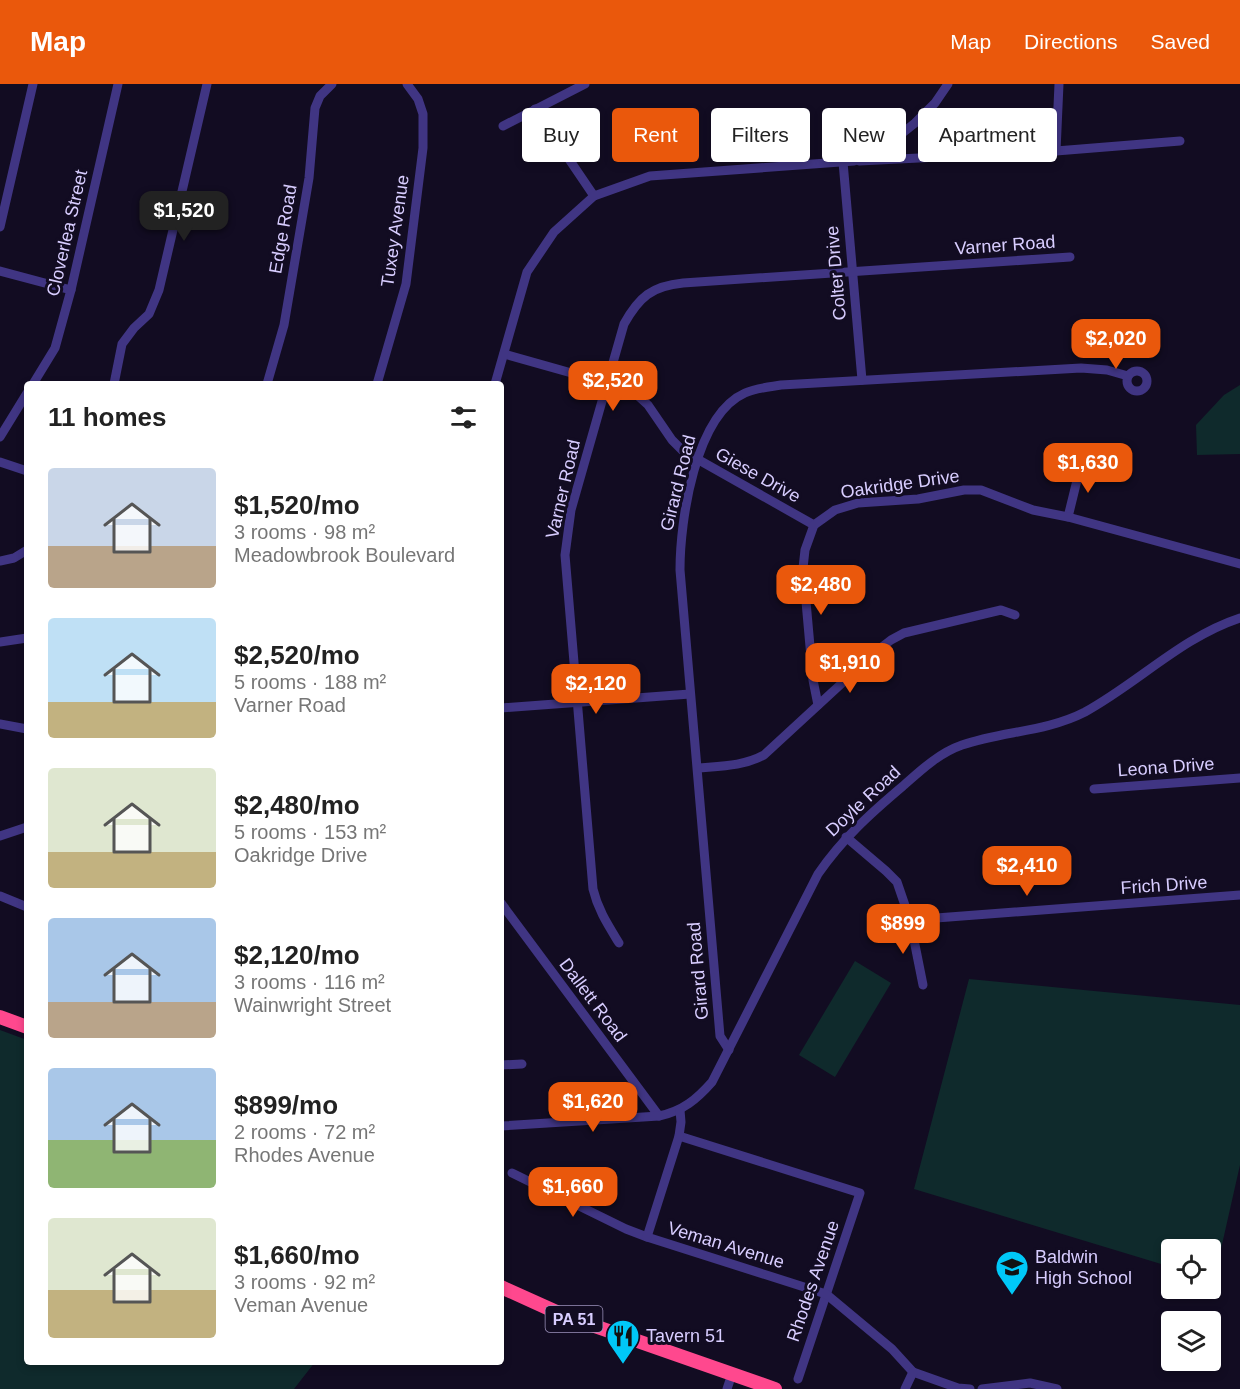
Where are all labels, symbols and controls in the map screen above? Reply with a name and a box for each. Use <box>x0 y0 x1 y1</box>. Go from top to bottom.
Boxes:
text: Map <box>30 26 86 57</box>
text: Map <box>950 30 991 53</box>
text: Directions <box>1024 30 1117 53</box>
text: Saved <box>1150 30 1210 53</box>
chip: Buy <box>522 108 600 162</box>
chip: Rent <box>612 108 699 162</box>
chip: Filters <box>711 108 810 162</box>
chip: New <box>822 108 906 162</box>
chip: Apartment <box>918 108 1057 162</box>
street label: Cloverlea Street <box>43 168 91 298</box>
street label: Tuxey Avenue <box>377 174 413 288</box>
street label: Edge Road <box>265 183 301 275</box>
pin: $1,520 <box>135 191 233 242</box>
text: $1,520 <box>153 199 215 221</box>
street label: Colter Drive <box>822 225 850 321</box>
street label: Varner Road <box>954 232 1056 258</box>
pin: $2,020 <box>1067 319 1165 370</box>
text: $2,020 <box>1085 327 1147 349</box>
pin: $2,520 <box>564 361 662 412</box>
text: $2,520 <box>582 369 644 391</box>
icon: filters <box>447 401 480 434</box>
text: 11 homes <box>48 402 167 432</box>
street label: Girard Road <box>656 433 700 533</box>
street label: Varner Road <box>542 438 584 540</box>
street label: Giese Drive <box>712 443 804 507</box>
pin: $1,630 <box>1039 443 1137 494</box>
text: $1,630 <box>1057 451 1119 473</box>
street label: Oakridge Drive <box>839 466 961 502</box>
text: $1,520/mo <box>234 490 360 520</box>
icon: home <box>96 492 168 564</box>
text: 3 rooms · 98 m² <box>234 521 375 543</box>
text: Meadowbrook Boulevard <box>234 544 455 566</box>
pin: $2,480 <box>772 565 870 616</box>
text: $2,480 <box>790 573 852 595</box>
text: $2,520/mo <box>234 640 360 670</box>
icon: home <box>96 642 168 714</box>
pin: $1,910 <box>801 643 899 694</box>
text: $1,910 <box>819 651 881 673</box>
pin: $2,120 <box>547 664 645 715</box>
text: 5 rooms · 188 m² <box>234 671 386 693</box>
text: $2,120 <box>565 672 627 694</box>
text: Varner Road <box>234 694 346 716</box>
street label: Leona Drive <box>1117 754 1215 780</box>
street label: Doyle Road <box>822 762 904 840</box>
text: $2,480/mo <box>234 790 360 820</box>
icon: home <box>96 792 168 864</box>
text: 5 rooms · 153 m² <box>234 821 386 843</box>
text: Oakridge Drive <box>234 844 367 866</box>
pin: $2,410 <box>978 846 1076 897</box>
text: $2,410 <box>996 854 1058 876</box>
street label: Frich Drive <box>1120 872 1208 898</box>
pin: $899 <box>867 904 939 955</box>
text: $899 <box>881 912 925 934</box>
street label: Girard Road <box>684 921 712 1021</box>
text: $2,120/mo <box>234 940 360 970</box>
icon: home <box>96 942 168 1014</box>
street label: Dallett Road <box>555 954 631 1046</box>
text: 3 rooms · 116 m² <box>234 971 385 993</box>
text: Wainwright Street <box>234 994 391 1016</box>
pin: $1,620 <box>544 1082 642 1133</box>
text: $899/mo <box>234 1090 338 1120</box>
text: $1,620 <box>562 1090 624 1112</box>
icon: home <box>96 1092 168 1164</box>
text: 2 rooms · 72 m² <box>234 1121 375 1143</box>
text: Rhodes Avenue <box>234 1144 375 1166</box>
pin: $1,660 <box>524 1167 622 1218</box>
text: $1,660 <box>542 1175 604 1197</box>
street label: Veman Avenue <box>665 1218 787 1272</box>
street label: Rhodes Avenue <box>783 1218 843 1344</box>
map controls <box>1161 1239 1221 1371</box>
button: locate <box>1161 1239 1221 1299</box>
text: $1,660/mo <box>234 1240 360 1270</box>
icon: home <box>96 1242 168 1314</box>
place label: Baldwin High School <box>1035 1247 1132 1288</box>
school or university icon: Baldwin High School <box>994 1249 1030 1296</box>
text: 3 rooms · 92 m² <box>234 1271 375 1293</box>
text: Veman Avenue <box>234 1294 368 1316</box>
road number: PA 51 <box>546 1306 602 1332</box>
button: layers <box>1161 1311 1221 1371</box>
restaurant icon: Tavern 51 <box>605 1318 641 1365</box>
place label: Tavern 51 <box>646 1326 725 1346</box>

